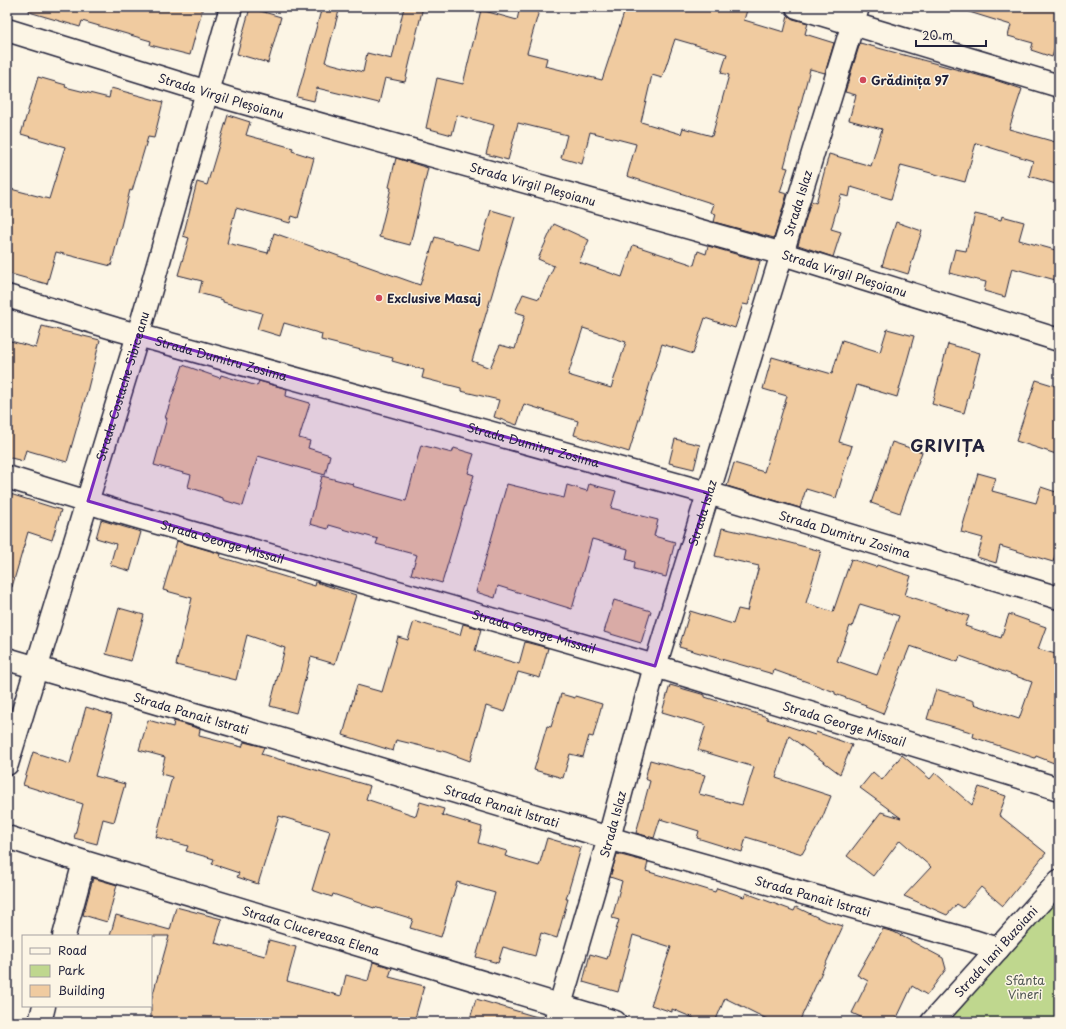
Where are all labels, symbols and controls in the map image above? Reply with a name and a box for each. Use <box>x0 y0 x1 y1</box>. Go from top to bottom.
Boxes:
scale bar <box>916 22 986 48</box>
text: 20 m <box>922 26 953 44</box>
street label: Strada Virgil Pleșoianu <box>156 68 286 123</box>
place label: Grădinița 97 <box>871 71 949 89</box>
marker: Grădinița 97 <box>858 75 868 85</box>
street label: Strada Virgil Pleșoianu <box>468 158 598 210</box>
street label: Strada Islaz <box>779 168 816 239</box>
street label: Strada Virgil Pleșoianu <box>779 245 909 301</box>
place label: Exclusive Masaj <box>387 289 481 307</box>
marker: Exclusive Masaj <box>374 293 384 303</box>
street label: Strada Costache Sibiceanu <box>91 309 153 463</box>
street label: Strada Dumitru Zosima <box>153 331 290 385</box>
street label: Strada Dumitru Zosima <box>465 418 602 472</box>
district label: GRIVIȚA <box>910 433 986 457</box>
street label: Strada Islaz <box>683 477 721 548</box>
street label: Strada Dumitru Zosima <box>777 506 913 562</box>
street label: Strada George Missail <box>159 515 287 568</box>
street label: Strada George Missail <box>470 605 598 658</box>
street label: Strada Panait Istrati <box>131 688 251 739</box>
street label: Strada George Missail <box>781 696 908 751</box>
street label: Strada Panait Istrati <box>442 780 562 832</box>
street label: Strada Islaz <box>595 789 630 860</box>
street label: Strada Panait Istrati <box>753 871 873 921</box>
street label: Strada Clucereasa Elena <box>240 901 382 960</box>
street label: Strada Iani Buzoiani <box>950 902 1041 1001</box>
legend <box>22 935 152 1007</box>
text: Road <box>58 941 87 959</box>
text: Park <box>58 961 85 979</box>
park label: Sfânta Vineri <box>1005 971 1045 1003</box>
text: Building <box>58 981 105 999</box>

